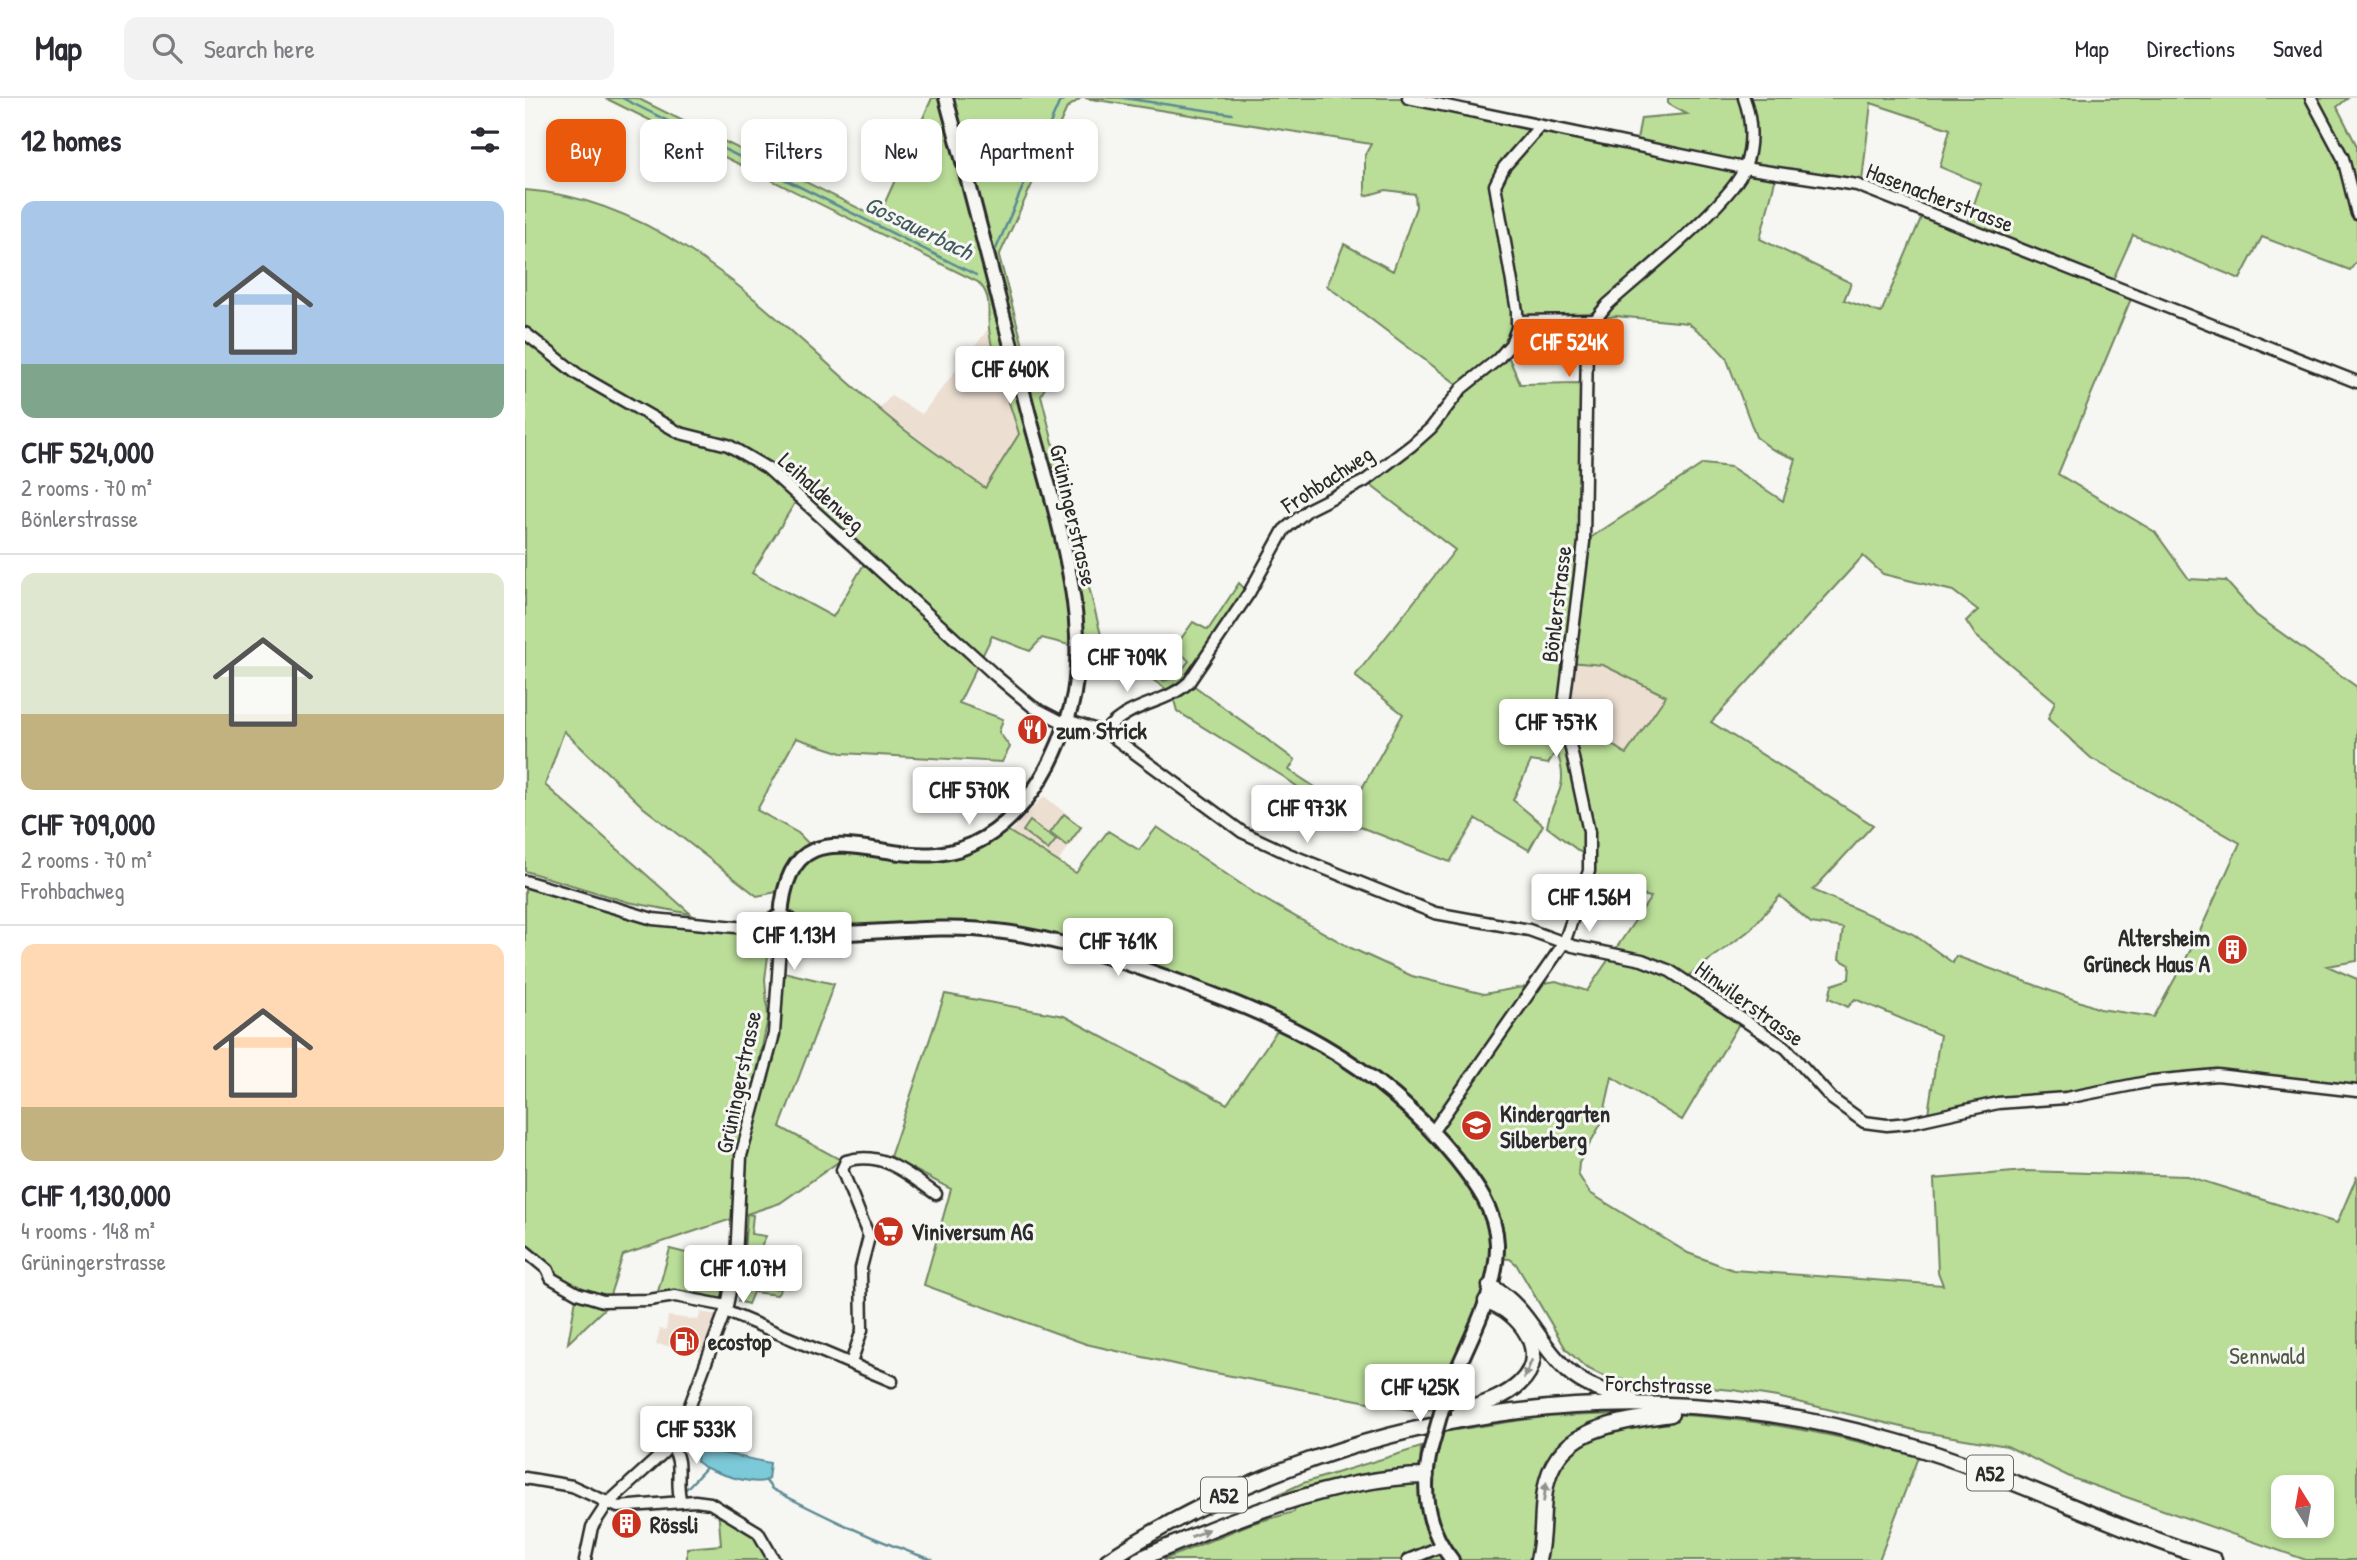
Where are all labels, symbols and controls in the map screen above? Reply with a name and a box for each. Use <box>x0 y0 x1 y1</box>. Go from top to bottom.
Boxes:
search box <box>124 17 614 80</box>
text: Map <box>35 26 82 70</box>
icon: search <box>148 29 186 67</box>
text: Search here <box>204 31 315 66</box>
text: Map <box>2075 32 2109 64</box>
text: Directions <box>2147 32 2235 64</box>
text: Saved <box>2273 32 2322 64</box>
chip: Buy <box>546 119 626 182</box>
chip: Rent <box>640 119 727 182</box>
chip: Filters <box>741 119 847 182</box>
chip: New <box>861 119 942 182</box>
chip: Apartment <box>956 119 1098 182</box>
text: 12 homes <box>21 120 121 160</box>
icon: filters <box>466 121 504 159</box>
street label: Hasenacherstrasse <box>1862 155 2018 239</box>
water label: Gossauerbach <box>860 187 980 268</box>
icon: home <box>200 247 326 373</box>
pin: CHF 524K <box>1497 320 1641 379</box>
text: CHF 524K <box>1530 326 1608 357</box>
pin: CHF 640K <box>938 346 1082 406</box>
text: CHF 640K <box>971 353 1049 384</box>
text: CHF 524,000 <box>21 432 154 472</box>
street label: Frohbachweg <box>1274 438 1379 521</box>
street label: Grüningerstrasse <box>1043 441 1105 589</box>
street label: Leihaldenweg <box>772 445 872 539</box>
text: 2 rooms · 70 m² <box>21 472 152 503</box>
text: Bönlerstrasse <box>21 503 138 534</box>
street label: Bönlerstrasse <box>1533 544 1579 664</box>
icon: home <box>200 619 326 745</box>
pin: CHF 709K <box>1055 634 1199 694</box>
text: CHF 709K <box>1087 641 1167 672</box>
pin: CHF 757K <box>1484 700 1628 759</box>
text: CHF 757K <box>1515 706 1597 737</box>
restaurant icon: zum Strick <box>1016 713 1050 747</box>
place label: zum Strick <box>1056 715 1147 746</box>
pin: CHF 570K <box>897 768 1041 827</box>
text: CHF 570K <box>929 774 1009 805</box>
pin: CHF 973K <box>1235 786 1379 845</box>
text: CHF 973K <box>1267 792 1347 823</box>
text: CHF 709,000 <box>21 804 155 844</box>
text: 2 rooms · 70 m² <box>21 844 152 875</box>
pin: CHF 1.56M <box>1509 874 1669 934</box>
text: Frohbachweg <box>21 875 125 906</box>
text: CHF 1.56M <box>1547 881 1631 912</box>
pin: CHF 1.13M <box>714 912 874 972</box>
pin: CHF 761K <box>1046 918 1190 978</box>
text: CHF 1.13M <box>753 919 835 950</box>
place label: Altersheim Grüneck Haus A <box>2083 922 2211 979</box>
text: CHF 761K <box>1079 925 1157 956</box>
building icon: Altersheim Grüneck Haus A <box>2216 933 2250 967</box>
street label: Hinwilerstrasse <box>1689 953 1811 1053</box>
icon: home <box>200 990 326 1116</box>
street label: Grüningerstrasse <box>708 1008 768 1156</box>
place label: Kindergarten Silberberg <box>1500 1098 1610 1156</box>
school or university icon: Kindergarten Silberberg <box>1460 1109 1494 1143</box>
text: CHF 1,130,000 <box>21 1175 171 1215</box>
supermarket icon: Viniversum AG <box>871 1214 905 1248</box>
text: 4 rooms · 148 m² <box>21 1215 155 1246</box>
place label: Viniversum AG <box>911 1216 1034 1247</box>
text: Grüningerstrasse <box>21 1246 166 1277</box>
pin: CHF 1.07M <box>663 1246 823 1305</box>
text: CHF 1.07M <box>700 1252 786 1283</box>
fuel station icon: ecostop <box>668 1324 702 1358</box>
place label: ecostop <box>708 1326 771 1358</box>
park label: Sennwald <box>2229 1340 2305 1371</box>
one-way arrow <box>1522 1359 1534 1379</box>
pin: CHF 425K <box>1348 1364 1492 1424</box>
street label: Forchstrasse <box>1604 1367 1713 1401</box>
text: CHF 425K <box>1381 1371 1459 1402</box>
pin: CHF 533K <box>624 1406 768 1466</box>
text: CHF 533K <box>656 1413 736 1444</box>
road number: A52 <box>1967 1456 2013 1490</box>
north arrow <box>2271 1475 2335 1538</box>
map controls <box>2271 1475 2334 1538</box>
road number: A52 <box>1201 1478 1247 1512</box>
one-way arrow <box>1540 1481 1551 1503</box>
building icon: Rössli <box>610 1507 644 1541</box>
place label: Rössli <box>650 1509 699 1540</box>
one-way arrow <box>1190 1527 1211 1538</box>

